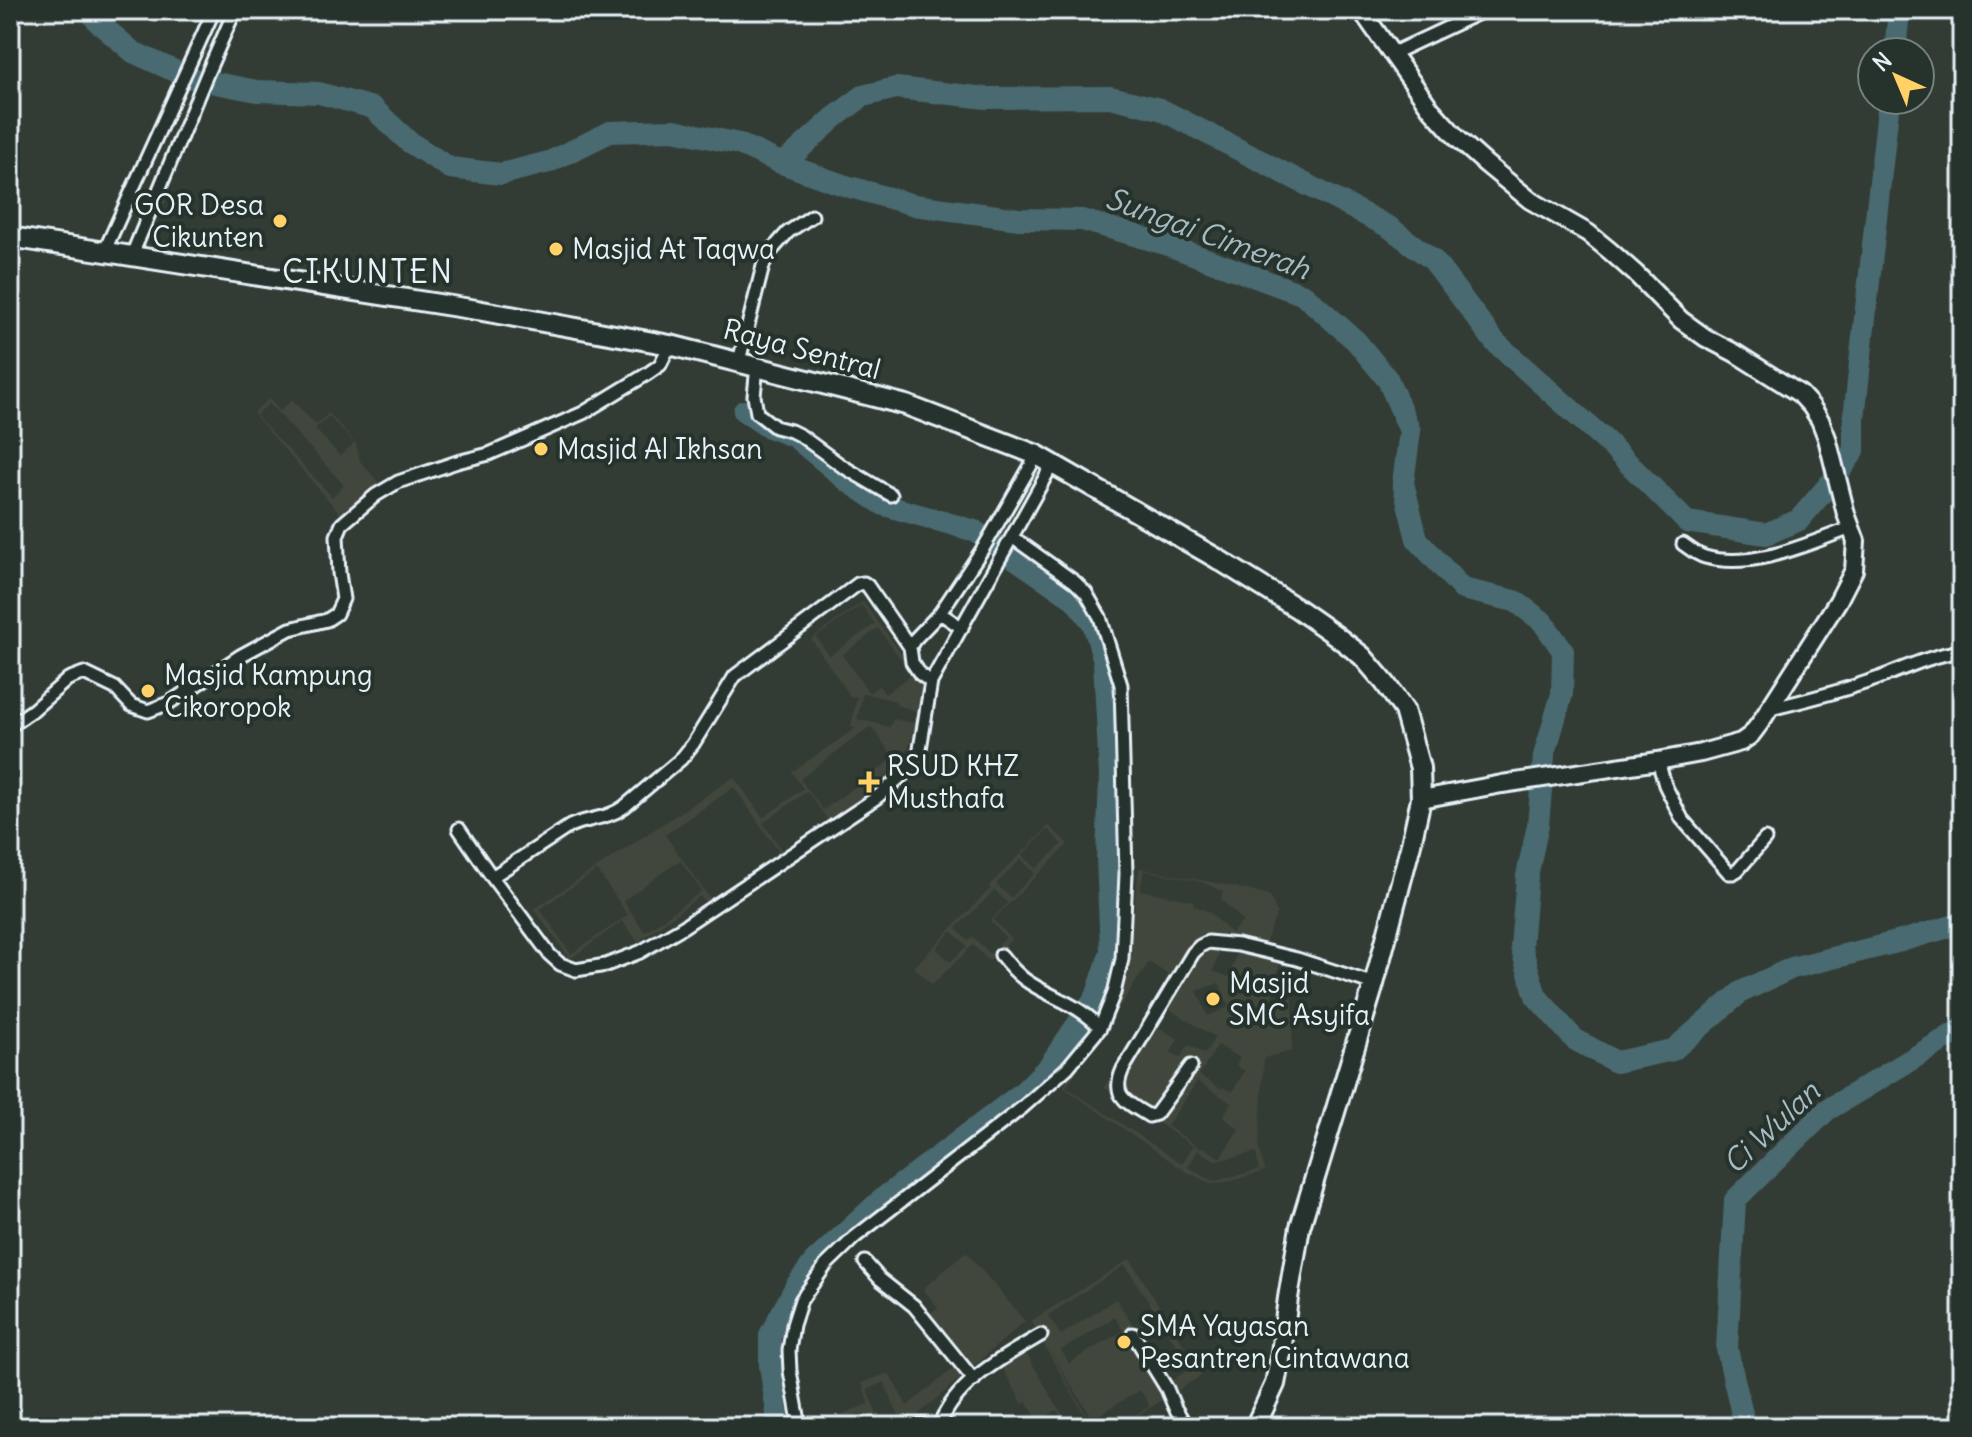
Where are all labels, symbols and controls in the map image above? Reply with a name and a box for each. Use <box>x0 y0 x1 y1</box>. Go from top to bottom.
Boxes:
north arrow <box>1856 36 1936 116</box>
text: N <box>1867 46 1897 77</box>
water label: Sungai Cimerah <box>1101 178 1316 288</box>
place label: GOR Desa Cikunten <box>134 187 264 255</box>
marker: GOR Desa Cikunten <box>271 212 289 230</box>
place label: Masjid At Taqwa <box>572 231 775 267</box>
marker: Masjid At Taqwa <box>547 240 565 258</box>
district label: CIKUNTEN <box>282 251 454 292</box>
street label: Raya Sentral <box>719 311 885 387</box>
place label: Masjid Al Ikhsan <box>557 431 762 467</box>
marker: Masjid Al Ikhsan <box>532 440 550 458</box>
place label: Masjid Kampung Cikoropok <box>164 657 373 725</box>
marker: Masjid Kampung Cikoropok <box>139 682 157 700</box>
place label: RSUD KHZ Musthafa <box>887 748 1019 816</box>
marker: RSUD KHZ Musthafa <box>858 771 880 793</box>
place label: Masjid SMC Asyifa <box>1229 965 1370 1033</box>
marker: Masjid SMC Asyifa <box>1204 990 1222 1008</box>
water label: Ci Wulan <box>1715 1072 1828 1181</box>
place label: SMA Yayasan Pesantren Cintawana <box>1140 1308 1410 1376</box>
marker: SMA Yayasan Pesantren Cintawana <box>1115 1333 1133 1351</box>

